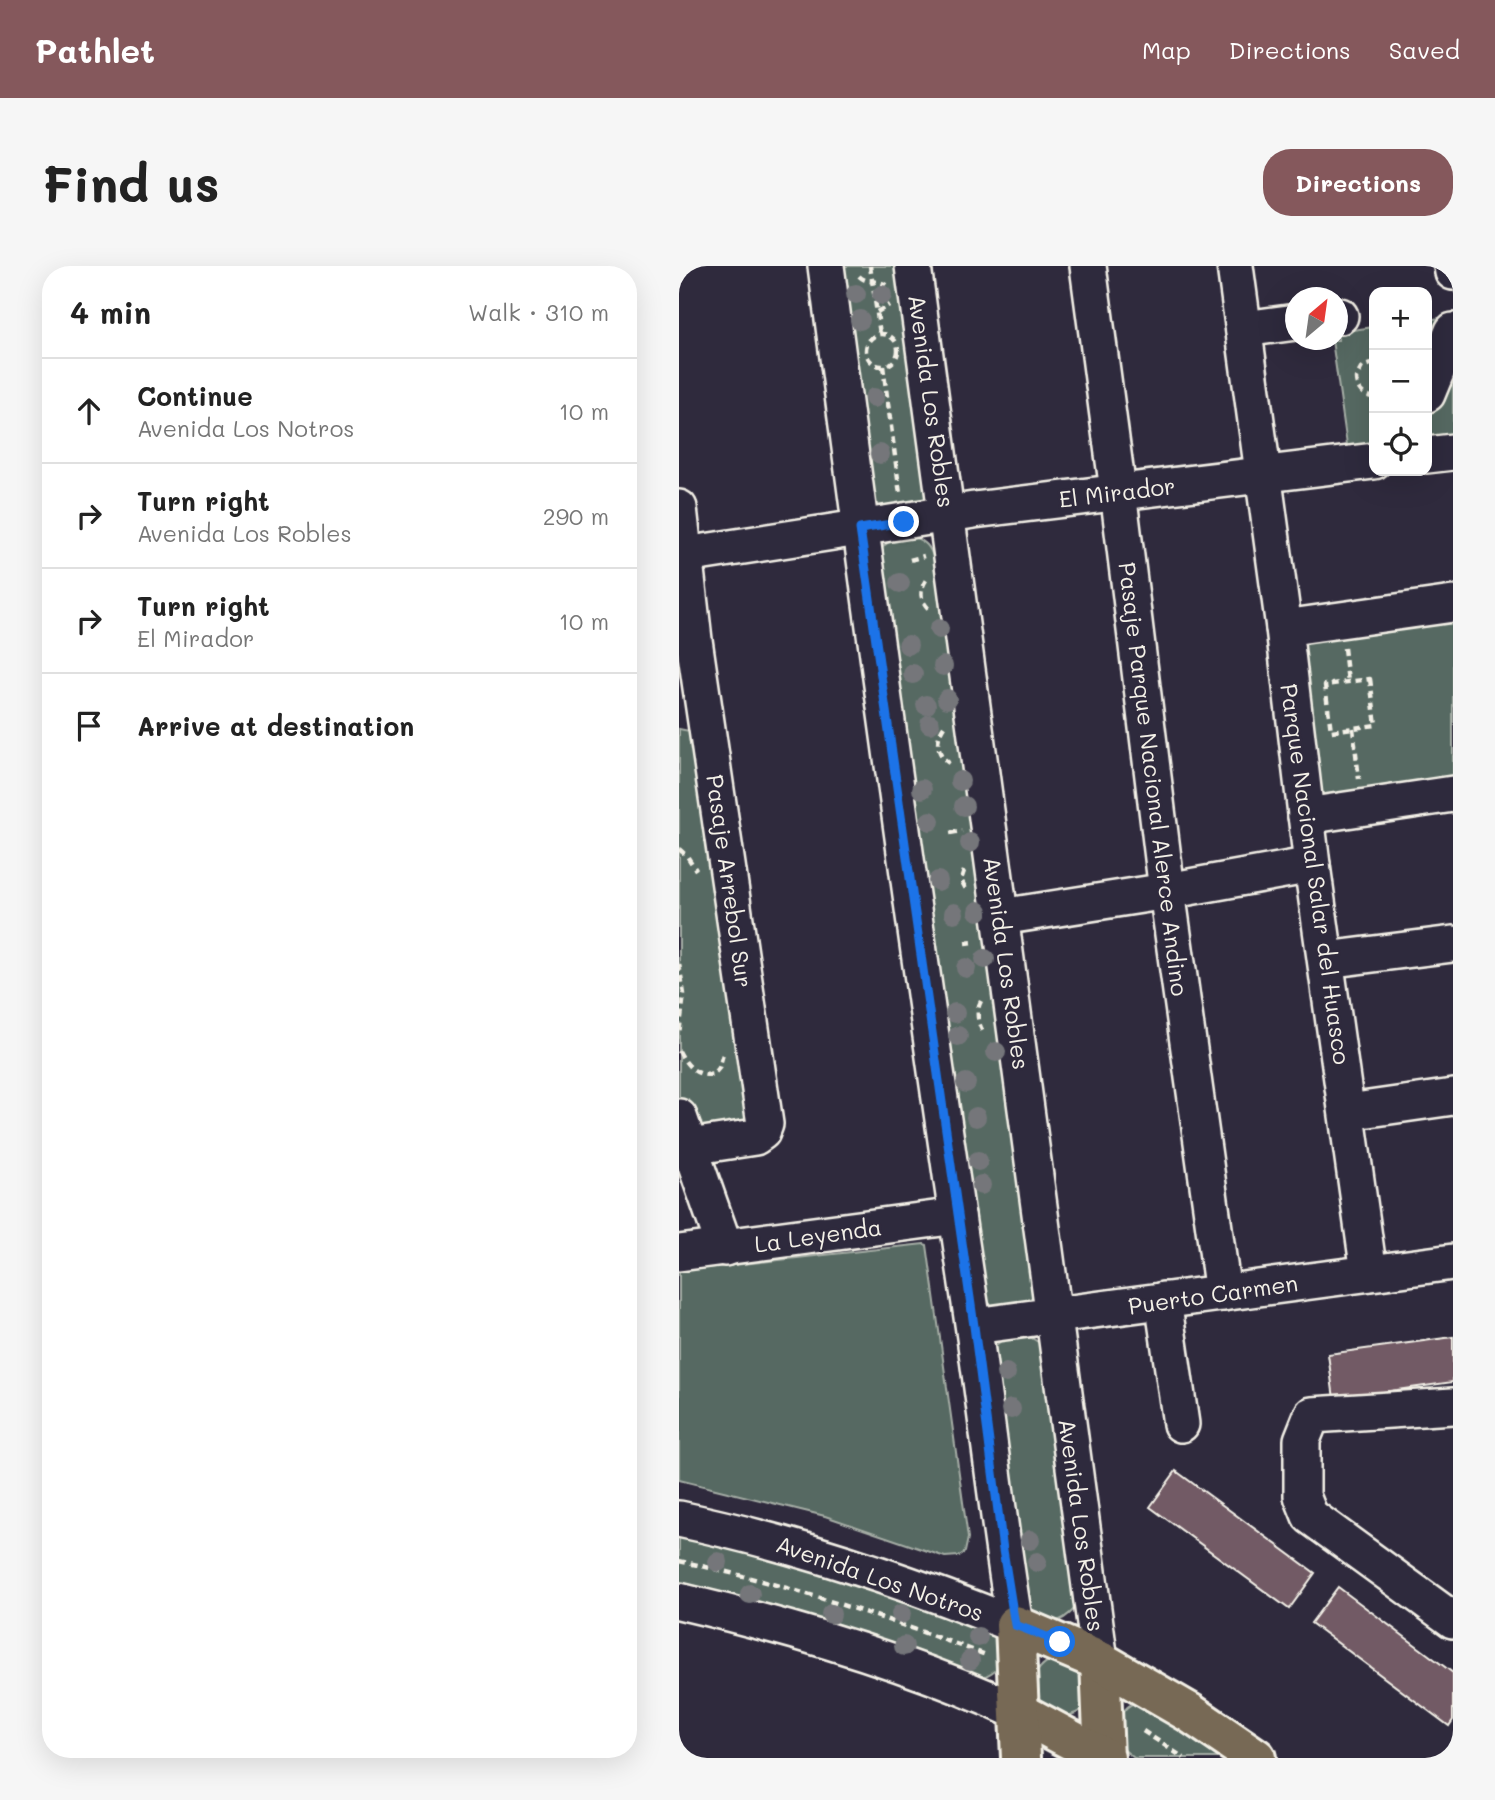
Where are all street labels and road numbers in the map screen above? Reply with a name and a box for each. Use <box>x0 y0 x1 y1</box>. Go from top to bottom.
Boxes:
street label: Avenida Los Robles <box>902 293 962 509</box>
street label: El Mirador <box>1057 470 1177 514</box>
street label: Pasaje Parque Nacional Alerce Andino <box>1112 560 1196 998</box>
street label: Parque Nacional Salar del Huasco <box>1274 682 1358 1066</box>
street label: Pasaje Arrebol Sur <box>700 772 760 990</box>
street label: Avenida Los Robles <box>977 855 1037 1071</box>
street label: La Leyenda <box>753 1211 883 1259</box>
street label: Puerto Carmen <box>1126 1267 1300 1321</box>
street label: Avenida Los Robles <box>1052 1417 1112 1633</box>
street label: Avenida Los Notros <box>772 1528 988 1628</box>

